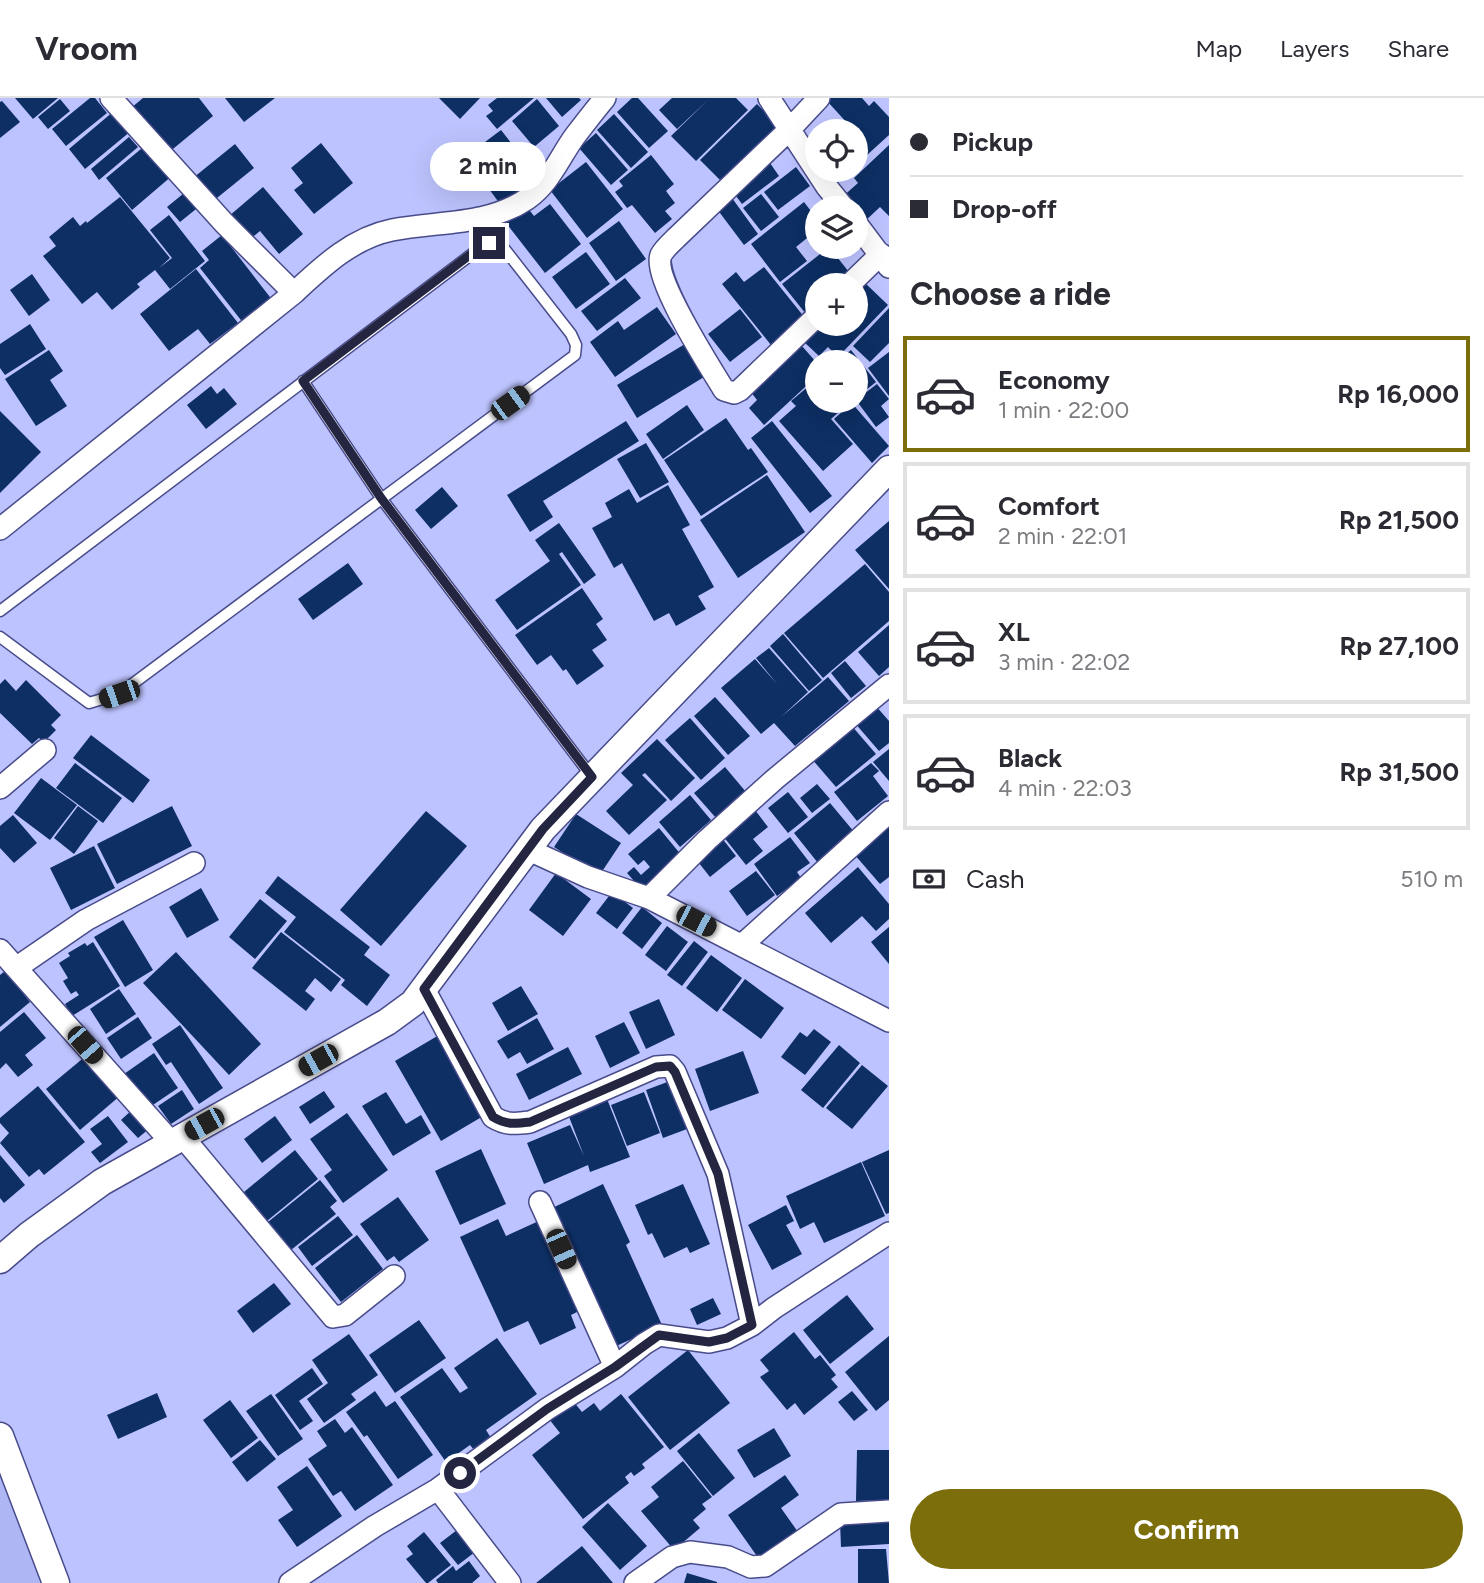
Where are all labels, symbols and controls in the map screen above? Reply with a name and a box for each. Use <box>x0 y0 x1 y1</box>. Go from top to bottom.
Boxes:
text: Vroom <box>35 29 138 68</box>
text: Map <box>1195 34 1242 63</box>
text: Layers <box>1280 34 1349 63</box>
text: Share <box>1387 34 1449 63</box>
map controls <box>805 119 868 413</box>
button: locate <box>805 119 868 182</box>
text: Pickup <box>952 126 1033 158</box>
callout: 2 min <box>431 142 547 190</box>
text: 2 min <box>459 152 517 180</box>
text: Drop-off <box>952 193 1057 225</box>
button: layers <box>805 196 868 259</box>
route end <box>473 227 505 259</box>
button: + <box>805 273 868 336</box>
text: Choose a ride <box>910 275 1111 313</box>
button: − <box>805 350 868 413</box>
icon: car <box>914 363 977 426</box>
text: Economy <box>998 364 1110 396</box>
text: Rp 16,000 <box>1337 378 1459 410</box>
car <box>487 382 534 424</box>
text: 1 min · 22:00 <box>998 396 1129 424</box>
icon: car <box>914 489 977 552</box>
text: Comfort <box>998 490 1100 522</box>
text: Rp 21,500 <box>1339 504 1459 536</box>
text: 2 min · 22:01 <box>998 522 1127 550</box>
icon: car <box>914 615 977 678</box>
text: XL <box>998 616 1030 648</box>
text: Rp 27,100 <box>1340 630 1459 662</box>
text: 3 min · 22:02 <box>998 648 1130 676</box>
car <box>96 677 143 711</box>
icon: car <box>914 741 977 804</box>
text: Black <box>998 742 1062 774</box>
text: Rp 31,500 <box>1340 756 1459 788</box>
text: 4 min · 22:03 <box>998 774 1132 802</box>
icon: cash <box>910 860 948 898</box>
text: Cash <box>966 863 1025 895</box>
text: 510 m <box>1400 865 1463 893</box>
car <box>673 902 720 940</box>
car <box>64 1022 107 1068</box>
car <box>295 1041 342 1079</box>
car <box>181 1105 228 1143</box>
car <box>543 1226 580 1272</box>
route start <box>444 1457 476 1489</box>
button: Confirm <box>910 1489 1463 1569</box>

